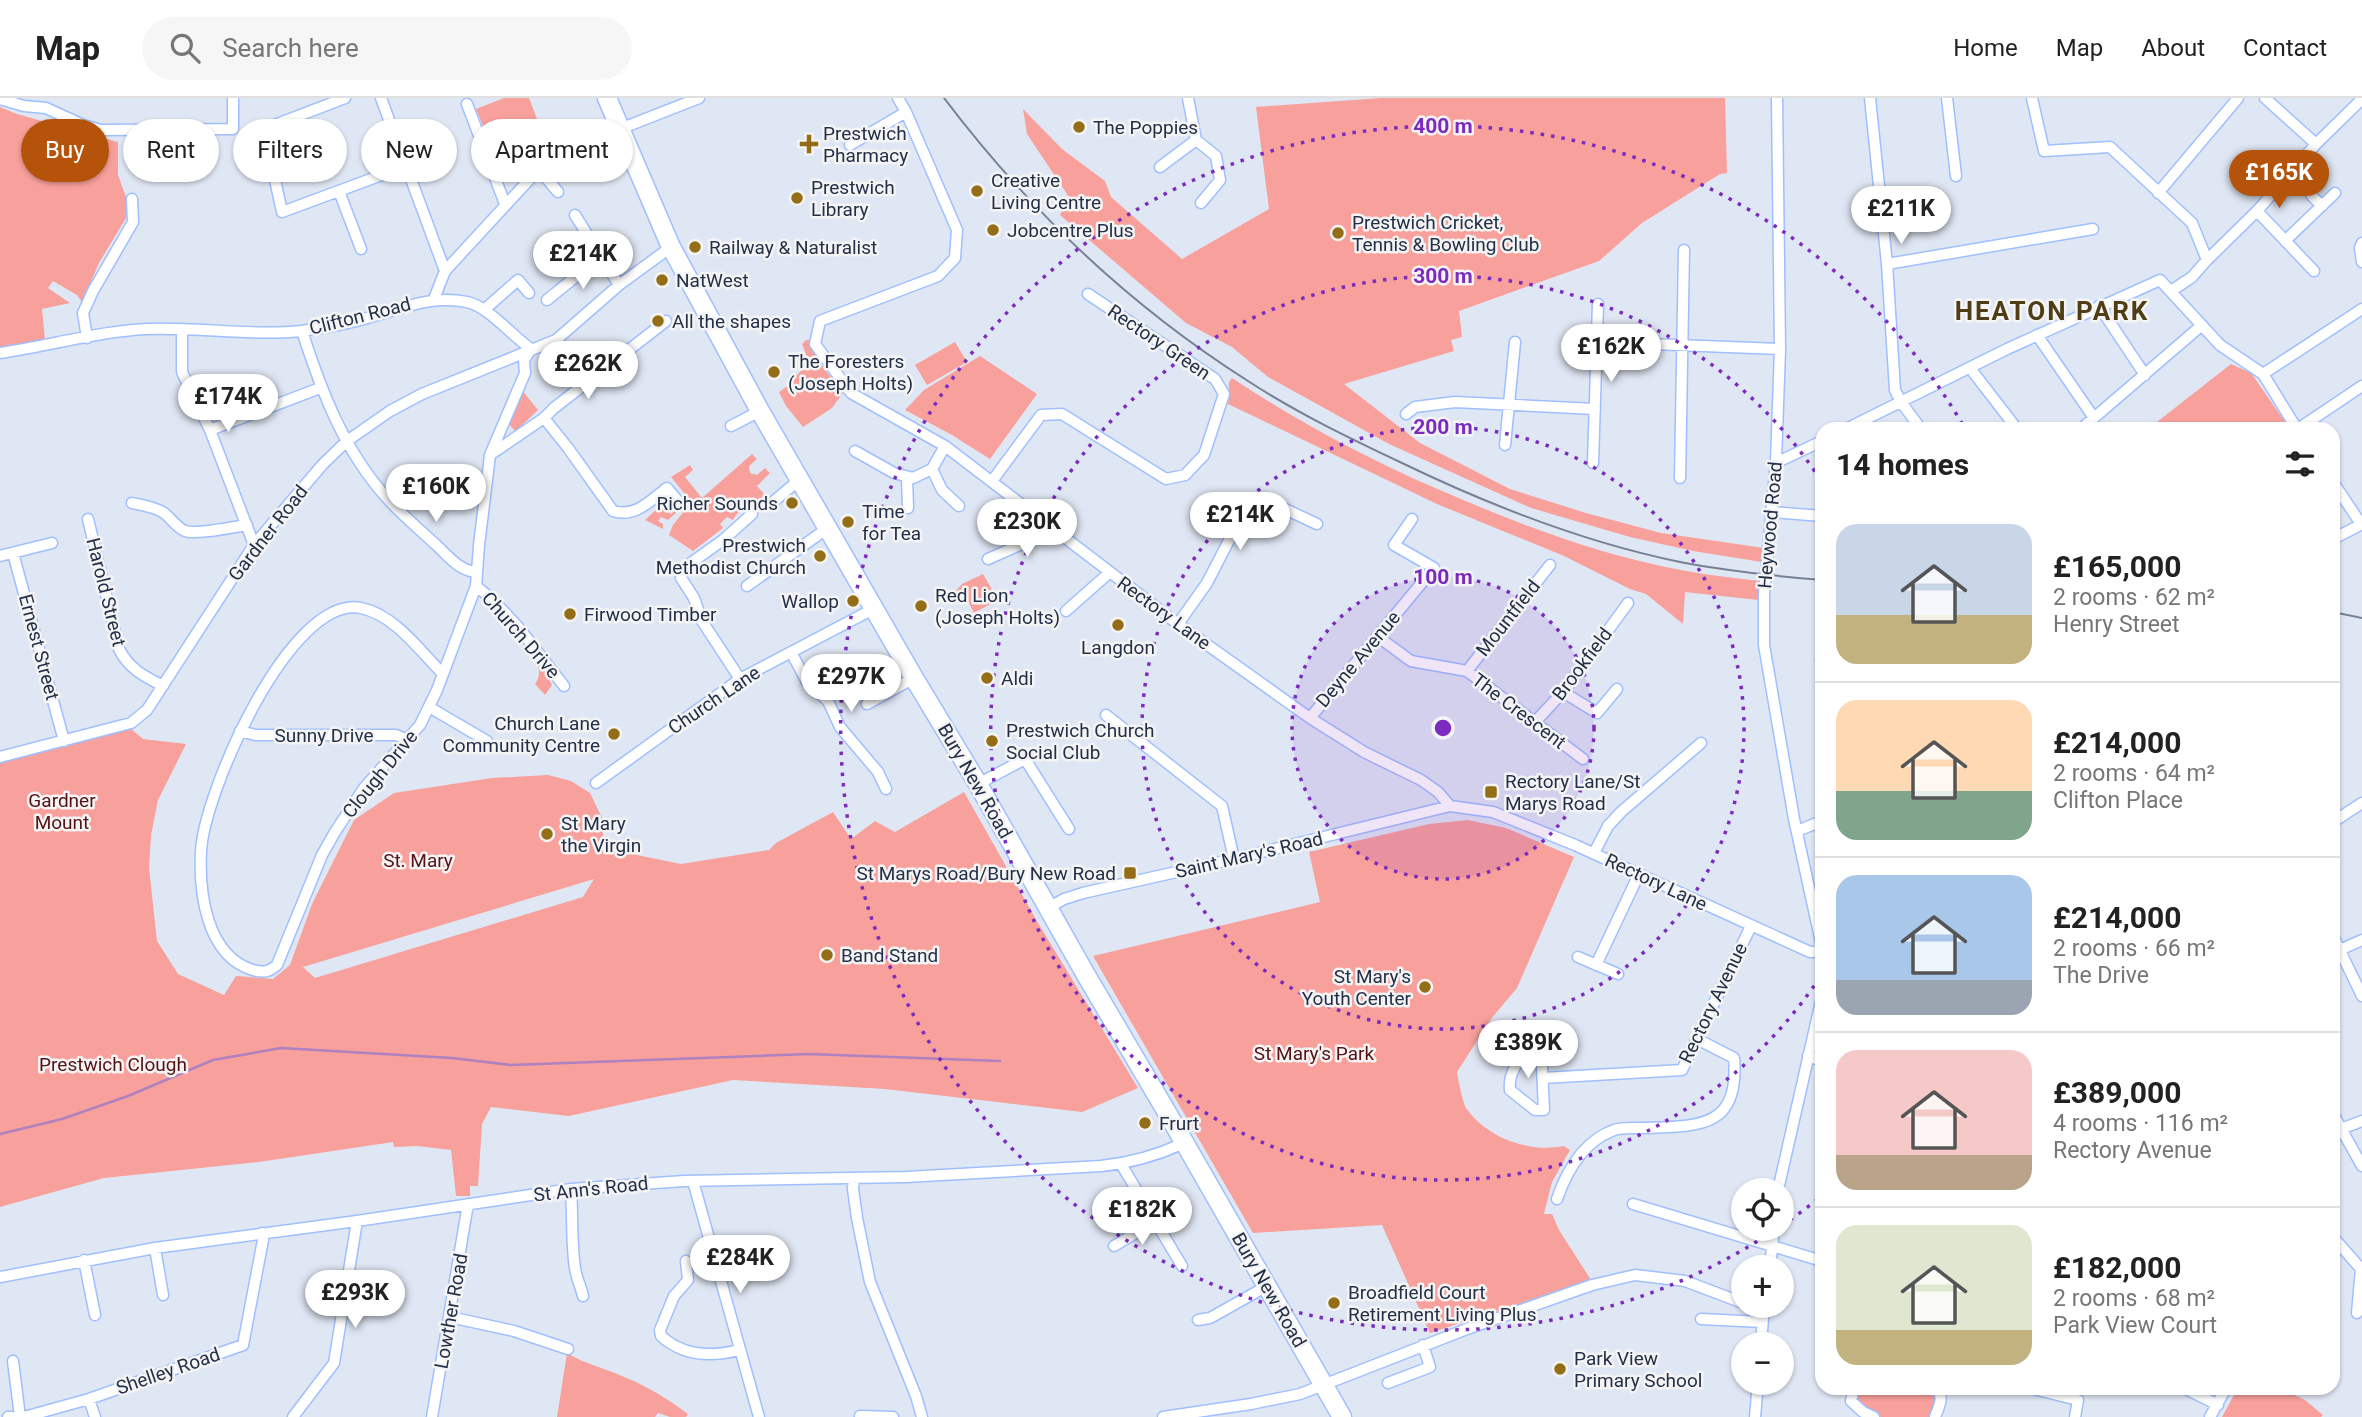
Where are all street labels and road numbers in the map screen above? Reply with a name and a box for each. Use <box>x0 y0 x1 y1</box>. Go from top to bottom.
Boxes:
street label: Clifton Road <box>307 292 413 340</box>
street label: Rectory Green <box>1103 299 1215 385</box>
street label: Heywood Road <box>1753 460 1787 590</box>
street label: Gardner Road <box>223 480 313 586</box>
street label: Harold Street <box>81 535 131 649</box>
street label: Rectory Lane <box>1113 571 1215 655</box>
street label: Mountfield <box>1471 575 1545 661</box>
street label: Church Drive <box>477 587 565 683</box>
street label: Ernest Street <box>14 592 64 702</box>
street label: Deyne Avenue <box>1311 606 1405 712</box>
street label: Brookfield <box>1547 623 1617 705</box>
street label: Church Lane <box>664 661 764 739</box>
street label: The Crescent <box>1467 668 1571 754</box>
street label: Bury New Road <box>933 719 1017 843</box>
street label: Sunny Drive <box>274 724 374 747</box>
street label: Clough Drive <box>337 725 423 823</box>
street label: Saint Mary's Road <box>1173 827 1325 883</box>
street label: Rectory Lane <box>1601 848 1711 916</box>
street label: Rectory Avenue <box>1674 939 1752 1067</box>
street label: St Ann's Road <box>532 1172 650 1206</box>
street label: Bury New Road <box>1227 1228 1311 1352</box>
street label: Lowther Road <box>430 1251 472 1371</box>
street label: Shelley Road <box>113 1342 223 1400</box>

